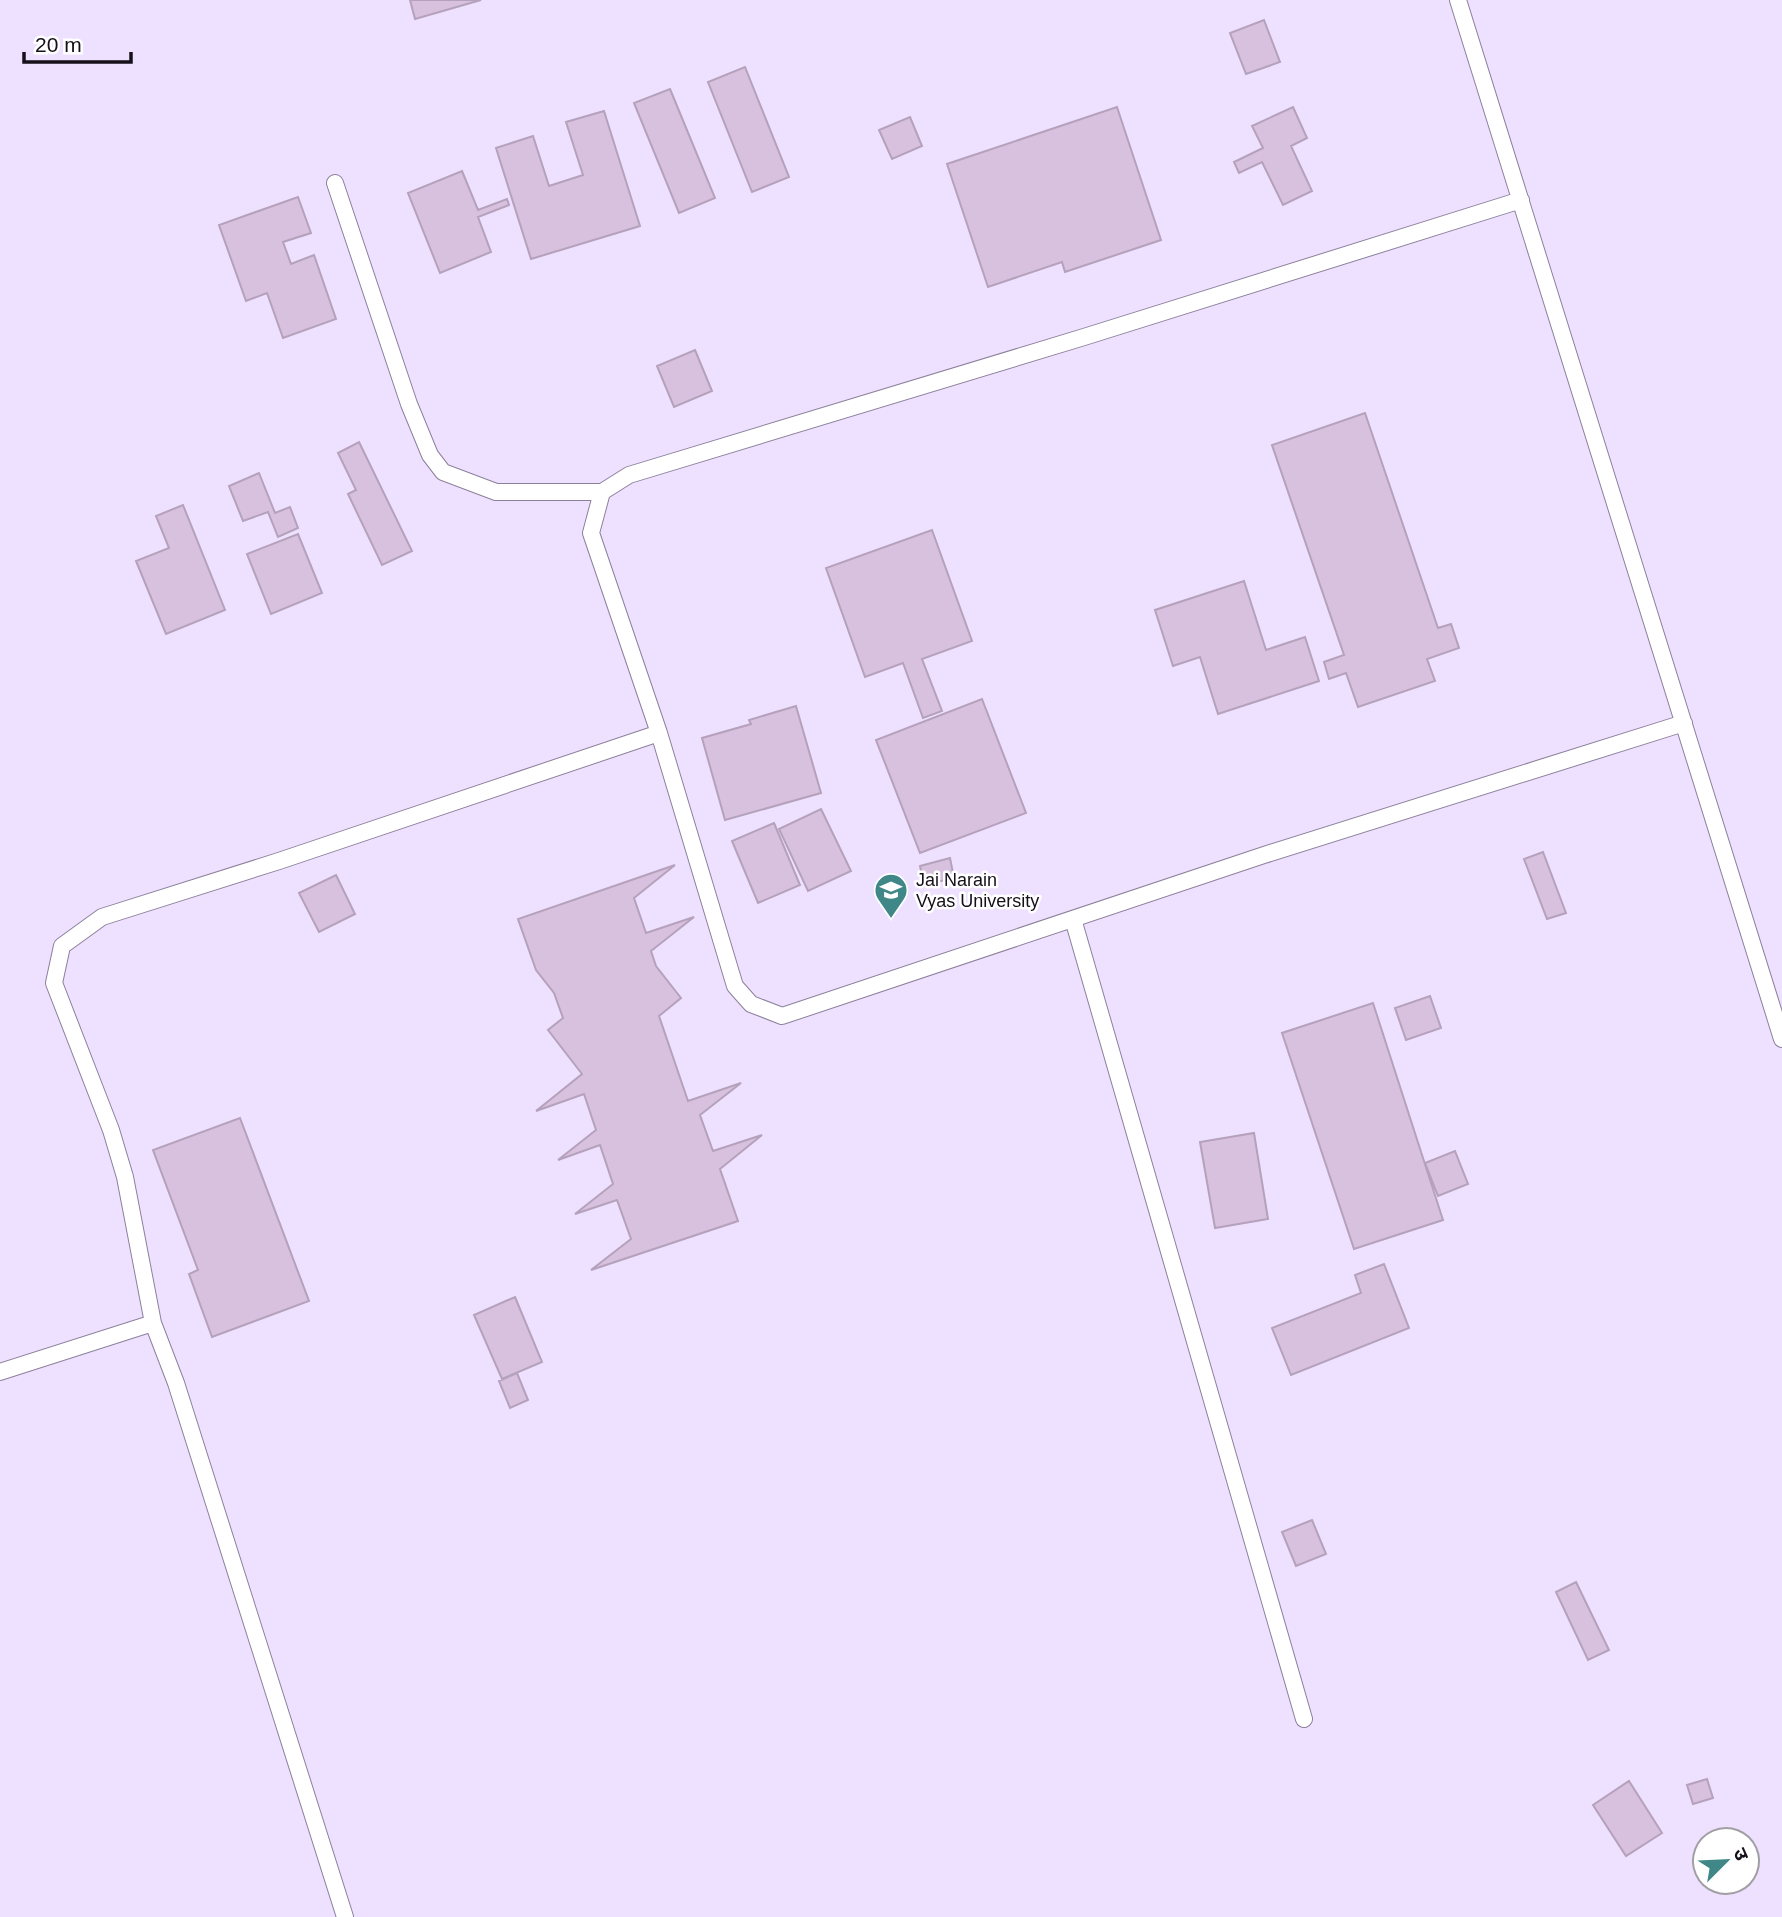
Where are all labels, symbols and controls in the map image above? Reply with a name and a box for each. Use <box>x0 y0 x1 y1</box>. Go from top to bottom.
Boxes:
scale bar <box>24 21 131 65</box>
text: 20 m <box>35 33 82 56</box>
place label: Jai Narain Vyas University <box>916 870 1039 911</box>
school or university icon: Jai Narain Vyas University <box>872 871 910 920</box>
north arrow <box>1691 1826 1761 1896</box>
text: उ <box>1729 1845 1753 1864</box>

